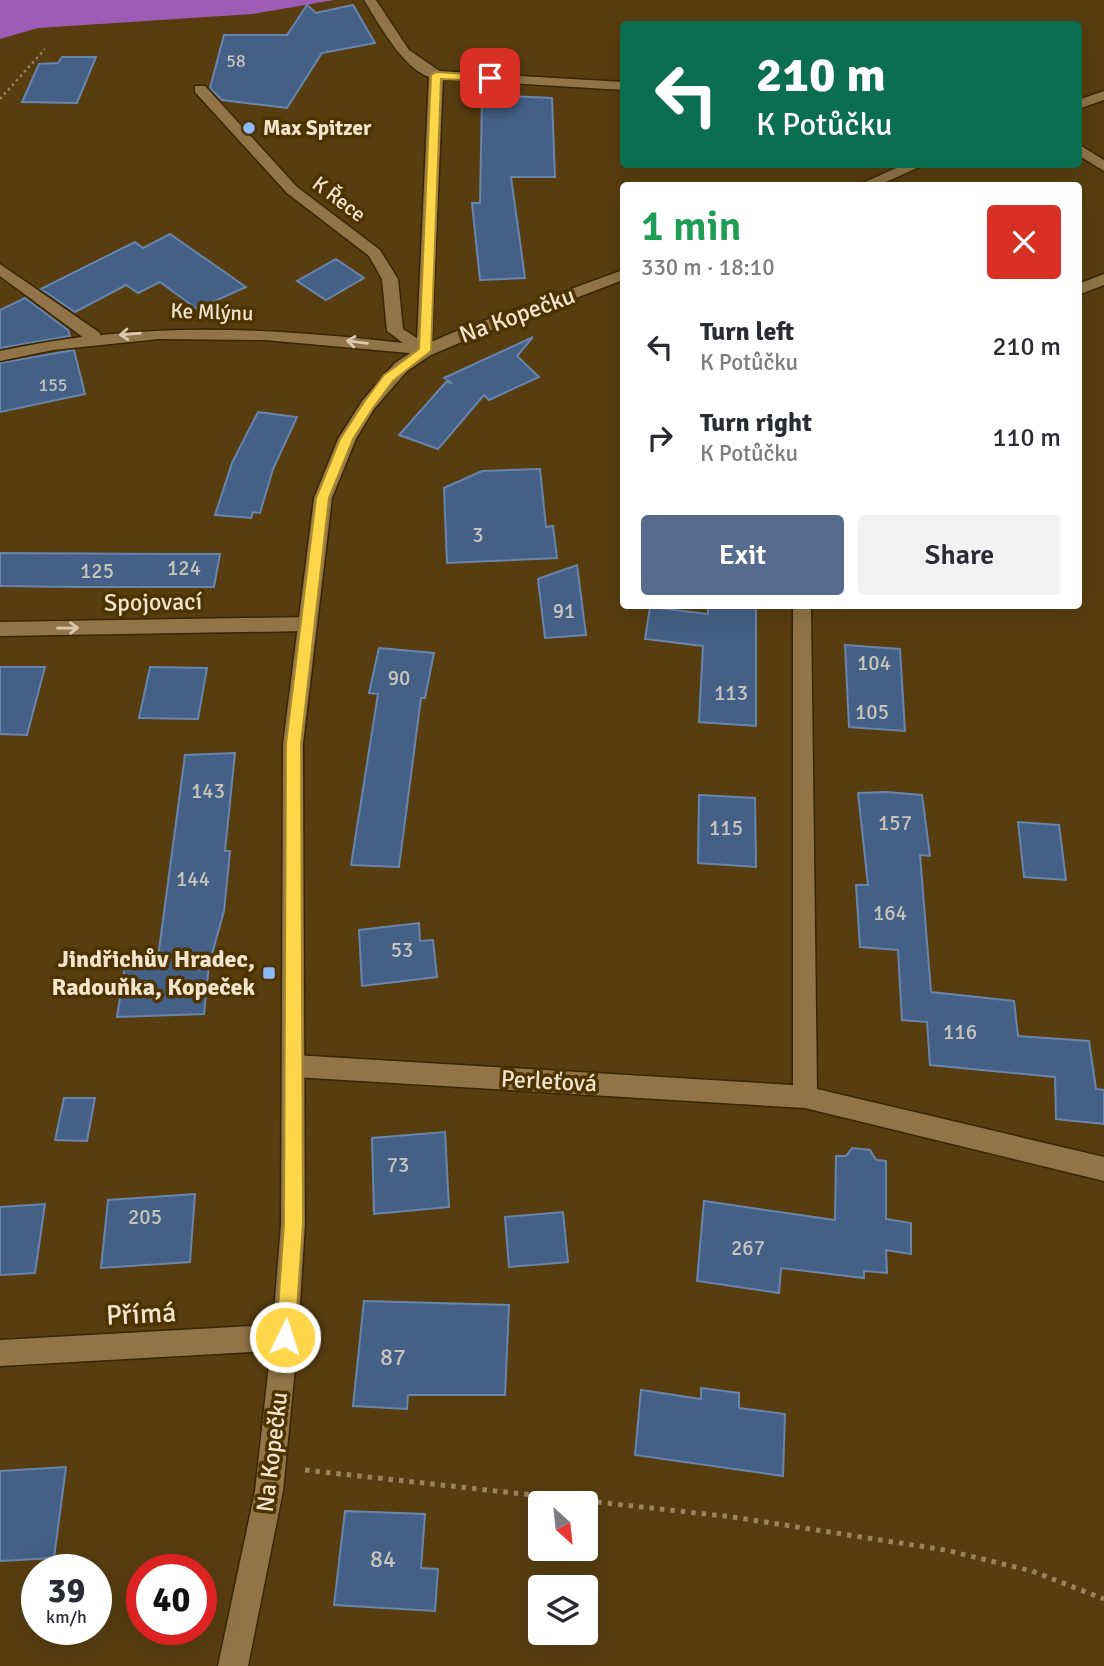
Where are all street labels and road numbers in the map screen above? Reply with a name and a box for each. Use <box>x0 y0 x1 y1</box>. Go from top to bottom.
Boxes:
street label: K Řece <box>307 170 371 228</box>
street label: Na Kopečku <box>455 280 579 350</box>
street label: Ke Mlýnu <box>170 298 254 326</box>
street label: Spojovací <box>104 586 203 618</box>
street label: Perleťová <box>500 1064 598 1098</box>
street label: Přímá <box>105 1295 177 1333</box>
street label: Na Kopečku <box>250 1390 294 1514</box>

